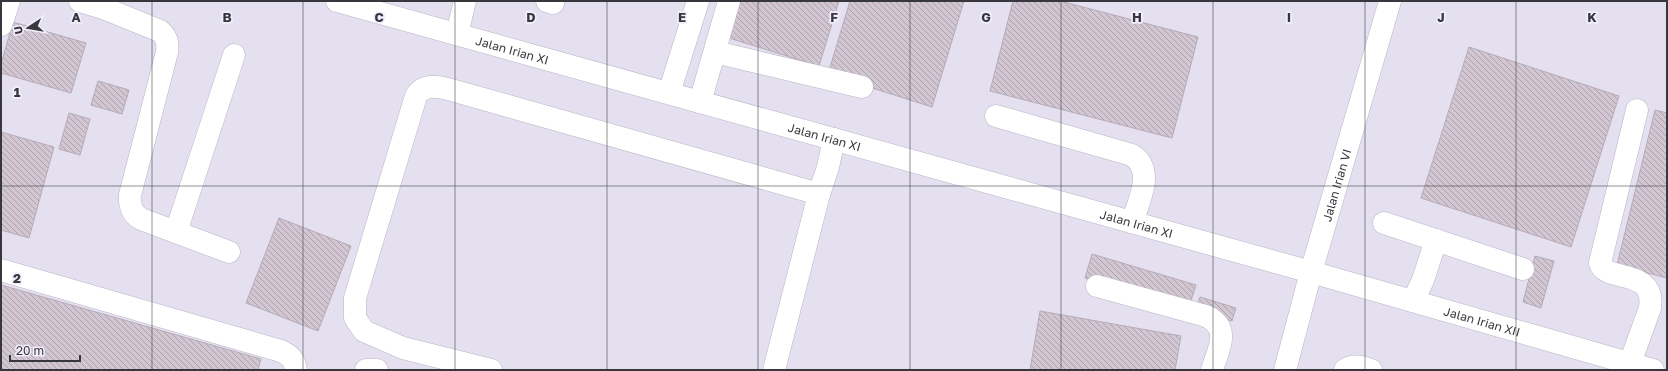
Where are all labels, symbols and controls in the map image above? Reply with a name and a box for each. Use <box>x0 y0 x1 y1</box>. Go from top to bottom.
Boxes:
north arrow <box>8 8 48 48</box>
text: A <box>71 9 81 25</box>
text: B <box>222 9 232 25</box>
text: C <box>374 9 384 25</box>
text: D <box>526 9 536 25</box>
text: E <box>678 9 686 25</box>
text: F <box>830 9 838 25</box>
text: G <box>981 9 991 25</box>
text: H <box>1132 9 1142 25</box>
text: I <box>1287 9 1291 25</box>
text: J <box>1437 9 1445 25</box>
text: K <box>1587 9 1597 25</box>
text: U <box>11 25 25 35</box>
street label: Jalan Irian XI <box>474 32 551 67</box>
text: 1 <box>14 84 21 100</box>
street label: Jalan Irian XI <box>786 119 863 154</box>
street label: Jalan Irian VI <box>1319 147 1354 223</box>
street label: Jalan Irian XI <box>1098 206 1175 241</box>
text: 2 <box>13 270 21 286</box>
street label: Jalan Irian XII <box>1442 303 1522 339</box>
scale bar <box>10 337 80 363</box>
text: 20 m <box>16 343 44 358</box>

